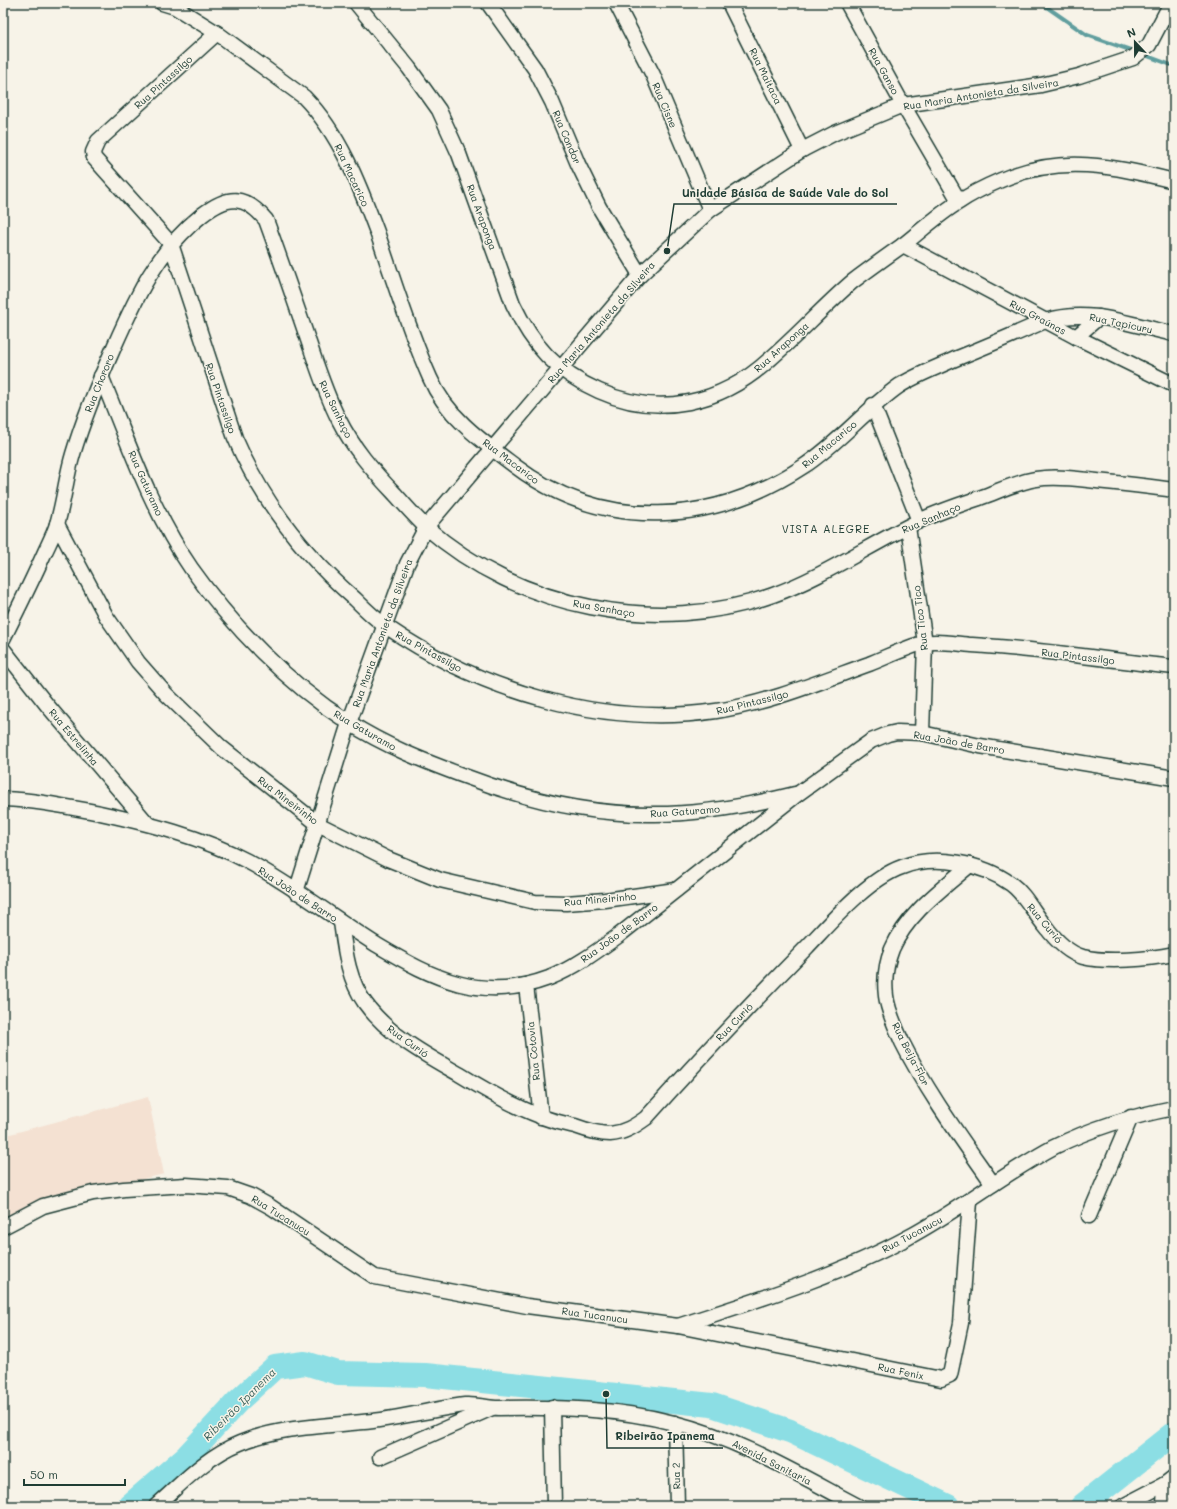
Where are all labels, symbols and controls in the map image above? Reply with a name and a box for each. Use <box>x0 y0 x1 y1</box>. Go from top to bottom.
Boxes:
north arrow <box>1115 22 1155 62</box>
text: N <box>1124 24 1138 41</box>
street label: Rua Maitaca <box>746 45 786 107</box>
street label: Rua Ganso <box>865 45 903 97</box>
street label: Rua Pintassilgo <box>131 52 195 112</box>
street label: Rua Maria Antonieta da Silveira <box>902 75 1060 113</box>
street label: Rua Cisne <box>649 80 681 130</box>
street label: Rua Condor <box>549 108 585 166</box>
street label: Rua Macarico <box>331 141 373 209</box>
callout: Unidade Básica de Saúde Vale do Sol <box>674 181 897 204</box>
street label: Rua Araponga <box>464 182 500 252</box>
text: Unidade Básica de Saúde Vale do Sol <box>682 185 888 200</box>
street label: Rua Maria Antonieta da Silveira <box>544 258 658 386</box>
street label: Rua Graúnas <box>1007 296 1069 338</box>
street label: Rua Tapicuru <box>1088 309 1154 337</box>
street label: Rua Araponga <box>751 319 811 375</box>
street label: Rua Chororo <box>81 352 117 414</box>
street label: Rua Pintassilgo <box>202 361 240 435</box>
street label: Rua Sanhaço <box>316 378 356 440</box>
street label: Rua Macarico <box>799 417 859 471</box>
street label: Rua Macarico <box>480 435 542 487</box>
street label: Rua Gaturamo <box>125 448 167 518</box>
street label: Rua Sanhaço <box>900 499 963 537</box>
district label: VISTA ALEGRE <box>782 521 870 536</box>
street label: Rua Maria Antonieta da Silveira <box>349 557 415 709</box>
street label: Rua Tico Tico <box>909 585 931 651</box>
street label: Rua Sanhaço <box>572 596 636 620</box>
street label: Rua Pintassilgo <box>393 627 465 675</box>
street label: Rua Pintassilgo <box>1041 645 1115 667</box>
street label: Rua Pintassilgo <box>715 686 790 718</box>
street label: Rua Estrelinha <box>46 705 102 769</box>
street label: Rua Gaturamo <box>331 706 399 754</box>
street label: Rua João de Barro <box>912 727 1006 757</box>
street label: Rua Mineirinho <box>255 773 321 827</box>
street label: Rua Gaturamo <box>650 802 720 820</box>
street label: Rua João de Barro <box>256 863 341 925</box>
street label: Rua Mineirinho <box>563 889 637 909</box>
street label: Rua João de Barro <box>578 900 660 966</box>
street label: Rua Curió <box>1024 900 1066 946</box>
street label: Rua Curió <box>712 1000 756 1044</box>
street label: Rua Beija-Flor <box>889 1020 933 1088</box>
street label: Rua Curió <box>384 1021 432 1061</box>
street label: Rua Cotovia <box>523 1021 543 1081</box>
street label: Rua Tucanucu <box>249 1191 313 1239</box>
street label: Rua Tucanucu <box>879 1212 945 1256</box>
street label: Rua Tucanucu <box>561 1303 629 1327</box>
street label: Rua Fenix <box>877 1359 925 1383</box>
water label: Ribeirão Ipanema <box>199 1364 279 1444</box>
callout: Ribeirão Ipanema <box>607 1425 723 1448</box>
text: Ribeirão Ipanema <box>615 1428 715 1443</box>
street label: Avenida Sanitaria <box>730 1436 814 1488</box>
scale bar <box>24 1461 125 1487</box>
street label: Rua 2 <box>669 1462 683 1490</box>
text: 50 m <box>30 1466 58 1482</box>

